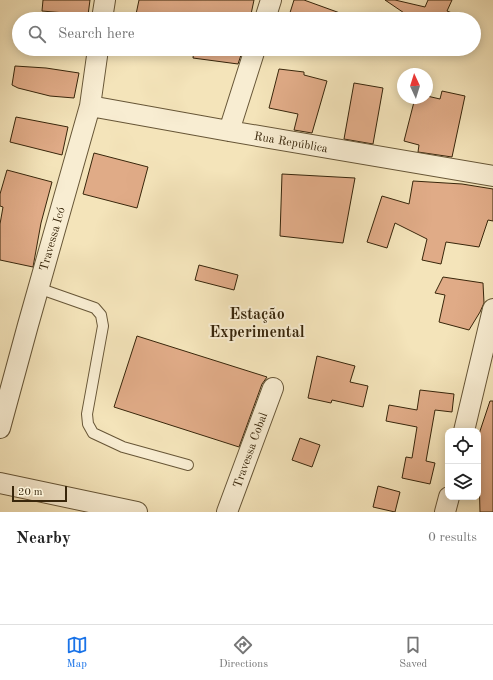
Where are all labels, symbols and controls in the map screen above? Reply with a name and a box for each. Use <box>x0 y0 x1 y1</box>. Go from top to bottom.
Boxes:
search box <box>12 12 481 56</box>
icon: search <box>26 23 48 45</box>
text: Search here <box>58 27 135 42</box>
north arrow <box>397 68 433 104</box>
street label: Rua República <box>253 131 329 155</box>
street label: Travessa Icó <box>38 206 68 273</box>
district label: Estação Experimental <box>209 307 305 341</box>
street label: Travessa Cobal <box>232 411 270 490</box>
map controls <box>445 428 481 500</box>
button: locate <box>445 428 481 464</box>
button: layers <box>445 464 481 500</box>
scale bar <box>12 484 67 503</box>
text: 20 m <box>18 487 43 498</box>
text: Nearby <box>16 530 71 547</box>
text: 0 results <box>428 531 477 544</box>
tab: Map <box>66 634 88 672</box>
tab: Directions <box>219 634 268 672</box>
tab: Saved <box>399 634 427 672</box>

